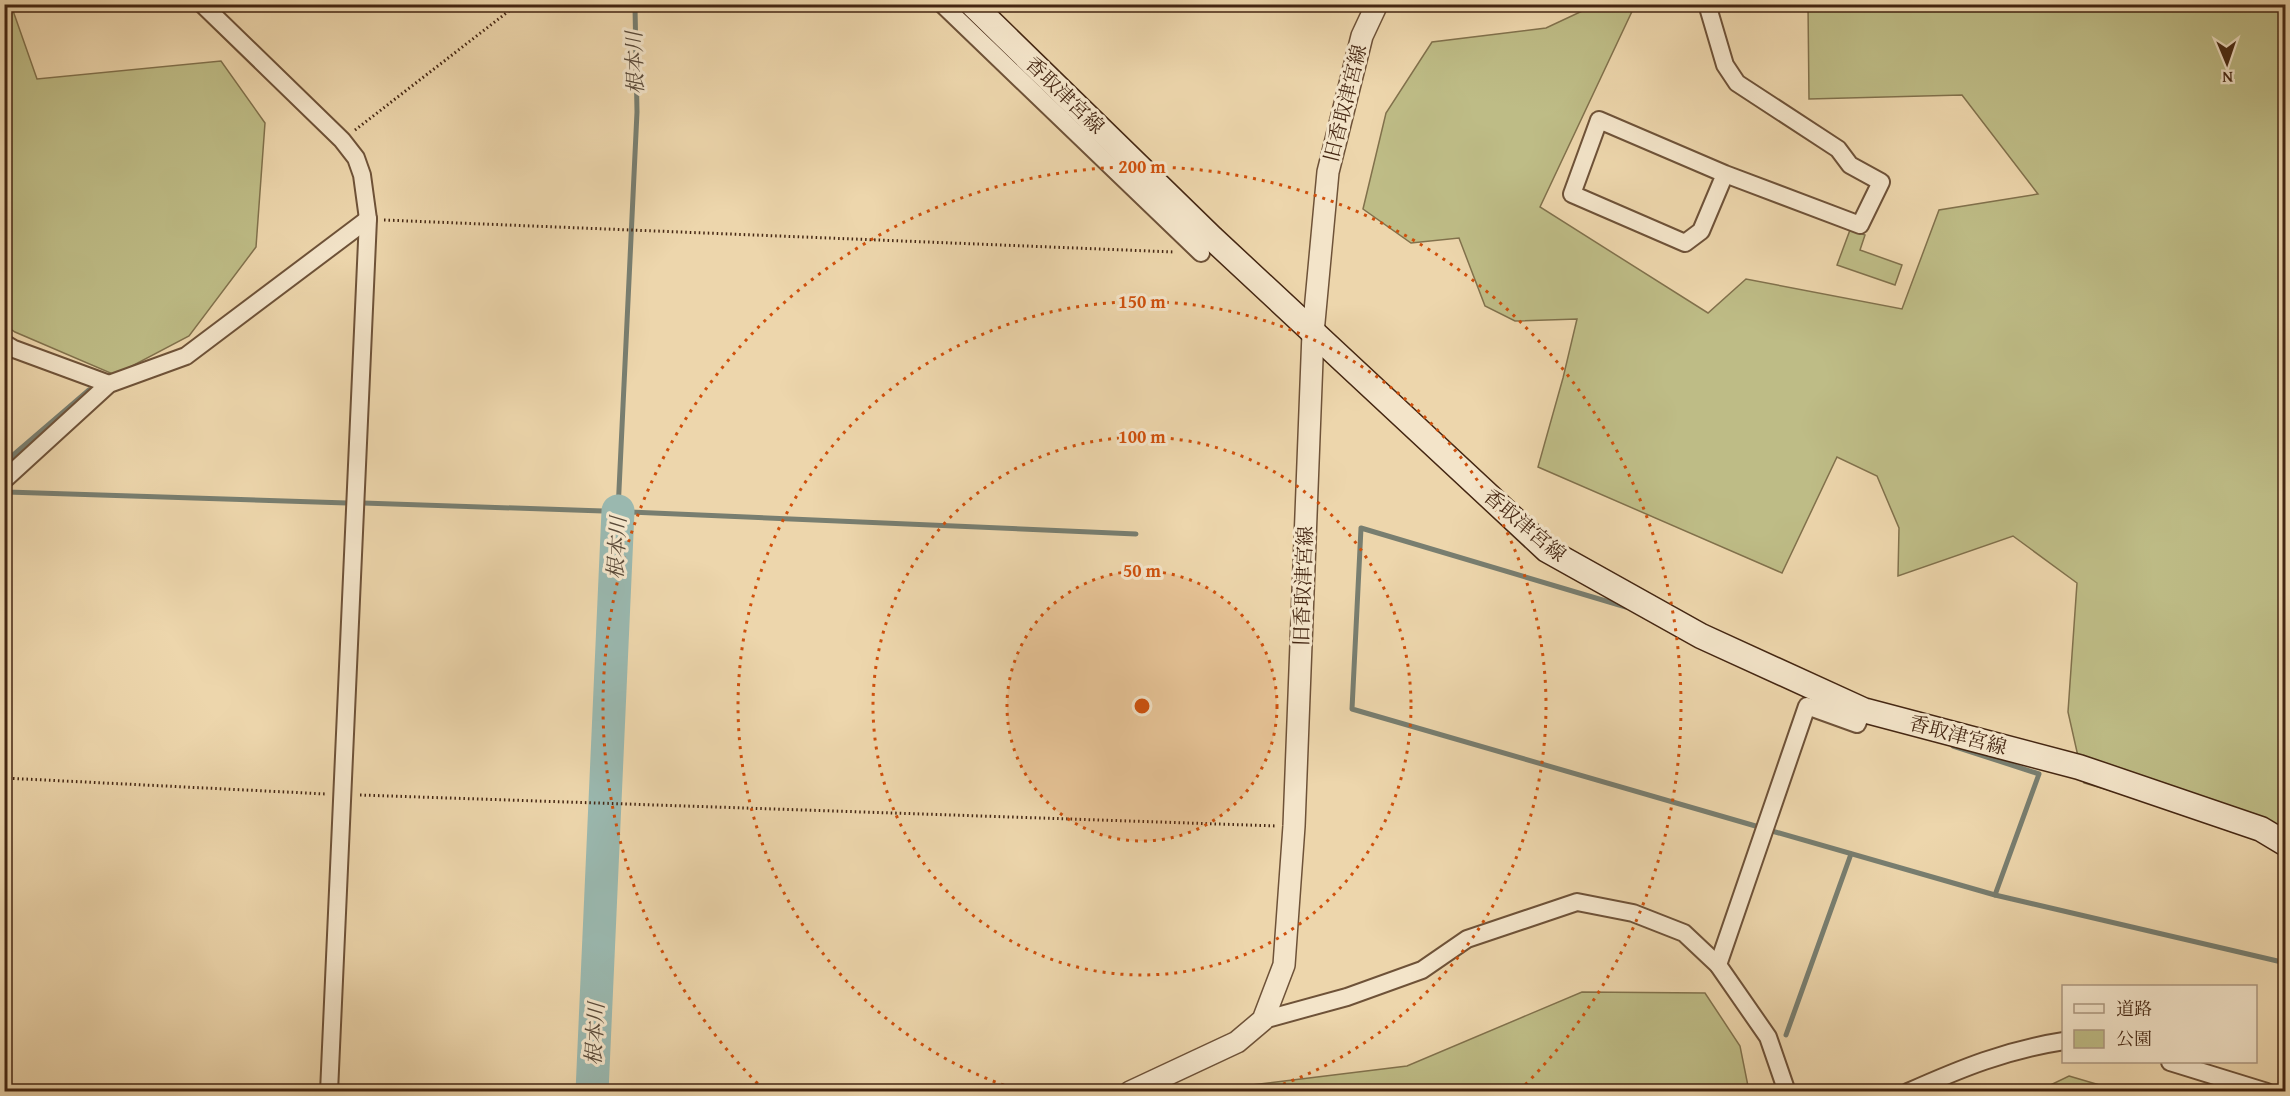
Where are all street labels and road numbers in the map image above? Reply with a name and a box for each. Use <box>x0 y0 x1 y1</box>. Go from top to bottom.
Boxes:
street label: 旧香取津宮線 <box>1316 41 1373 165</box>
street label: 香取津宮線 <box>1019 49 1111 140</box>
street label: 香取津宮線 <box>1478 481 1573 568</box>
street label: 旧香取津宮線 <box>1286 526 1319 646</box>
street label: 香取津宮線 <box>1906 708 2010 761</box>

